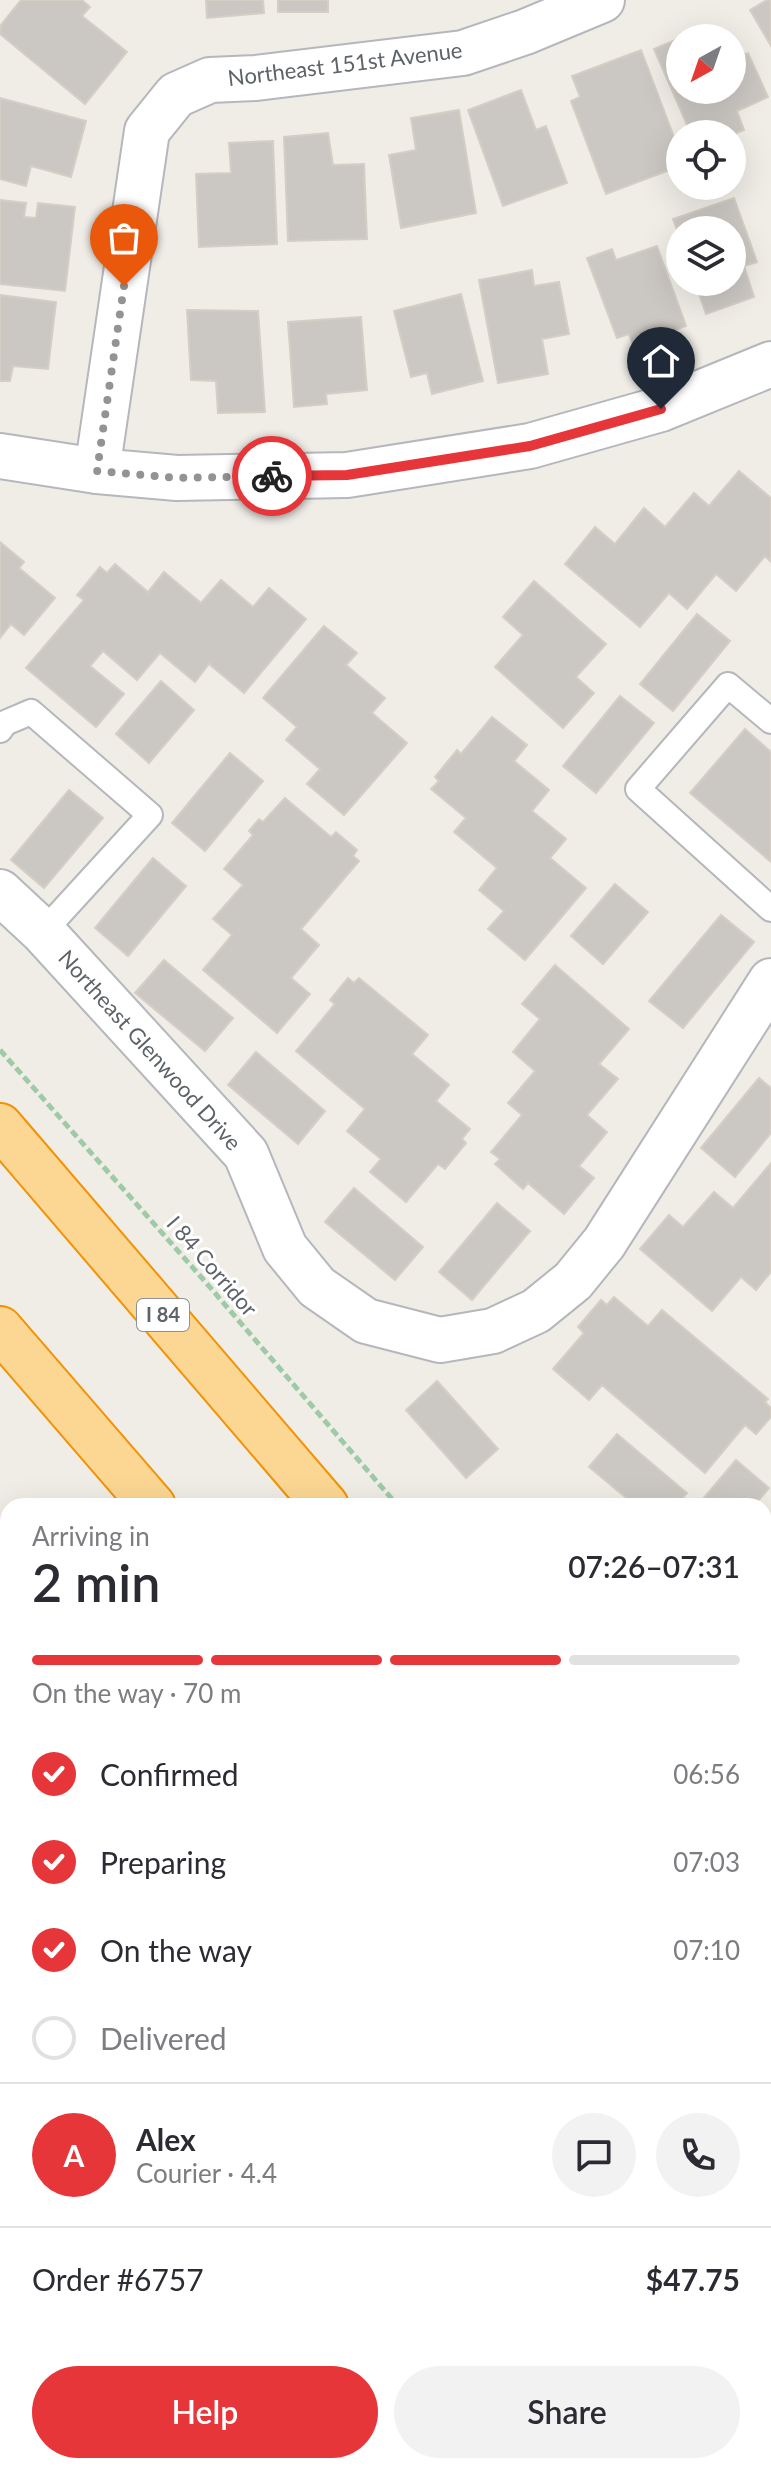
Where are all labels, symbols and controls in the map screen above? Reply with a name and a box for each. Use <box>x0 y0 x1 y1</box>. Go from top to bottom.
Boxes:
north arrow <box>666 24 746 104</box>
map controls <box>666 24 746 296</box>
street label: Northeast 151st Avenue <box>226 36 464 91</box>
button: locate <box>666 120 746 200</box>
pin <box>90 204 158 286</box>
icon: bag <box>102 216 146 260</box>
button: layers <box>666 216 746 296</box>
pin <box>627 327 695 409</box>
icon: home <box>639 339 683 383</box>
courier <box>232 436 312 516</box>
icon: bike <box>250 454 294 498</box>
street label: Northeast Glenwood Drive <box>53 944 247 1155</box>
street label: I 84 Corridor <box>161 1211 263 1321</box>
road number: I 84 <box>137 1299 189 1331</box>
text: Arriving in <box>32 1520 150 1552</box>
text: 07:26–07:31 <box>568 1548 740 1584</box>
text: 2 min <box>32 1551 160 1613</box>
text: On the way · 70 m <box>32 1677 241 1709</box>
icon: check <box>32 1752 76 1796</box>
text: Confirmed <box>100 1756 239 1792</box>
text: 06:56 <box>673 1758 740 1790</box>
icon: check <box>32 1840 76 1884</box>
text: Preparing <box>100 1844 226 1880</box>
text: 07:03 <box>673 1846 740 1878</box>
icon: check <box>32 1928 76 1972</box>
text: On the way <box>100 1932 252 1968</box>
text: 07:10 <box>673 1934 740 1966</box>
text: Delivered <box>100 2020 227 2056</box>
button: chat <box>552 2113 636 2197</box>
button: phone <box>656 2113 740 2197</box>
text: Alex <box>136 2121 196 2157</box>
text: A <box>64 2137 84 2173</box>
text: Courier · 4.4 <box>136 2157 277 2189</box>
text: Order #6757 <box>32 2261 204 2297</box>
text: $47.75 <box>646 2261 740 2297</box>
button: Help <box>32 2366 378 2458</box>
button: Share <box>394 2366 740 2458</box>

